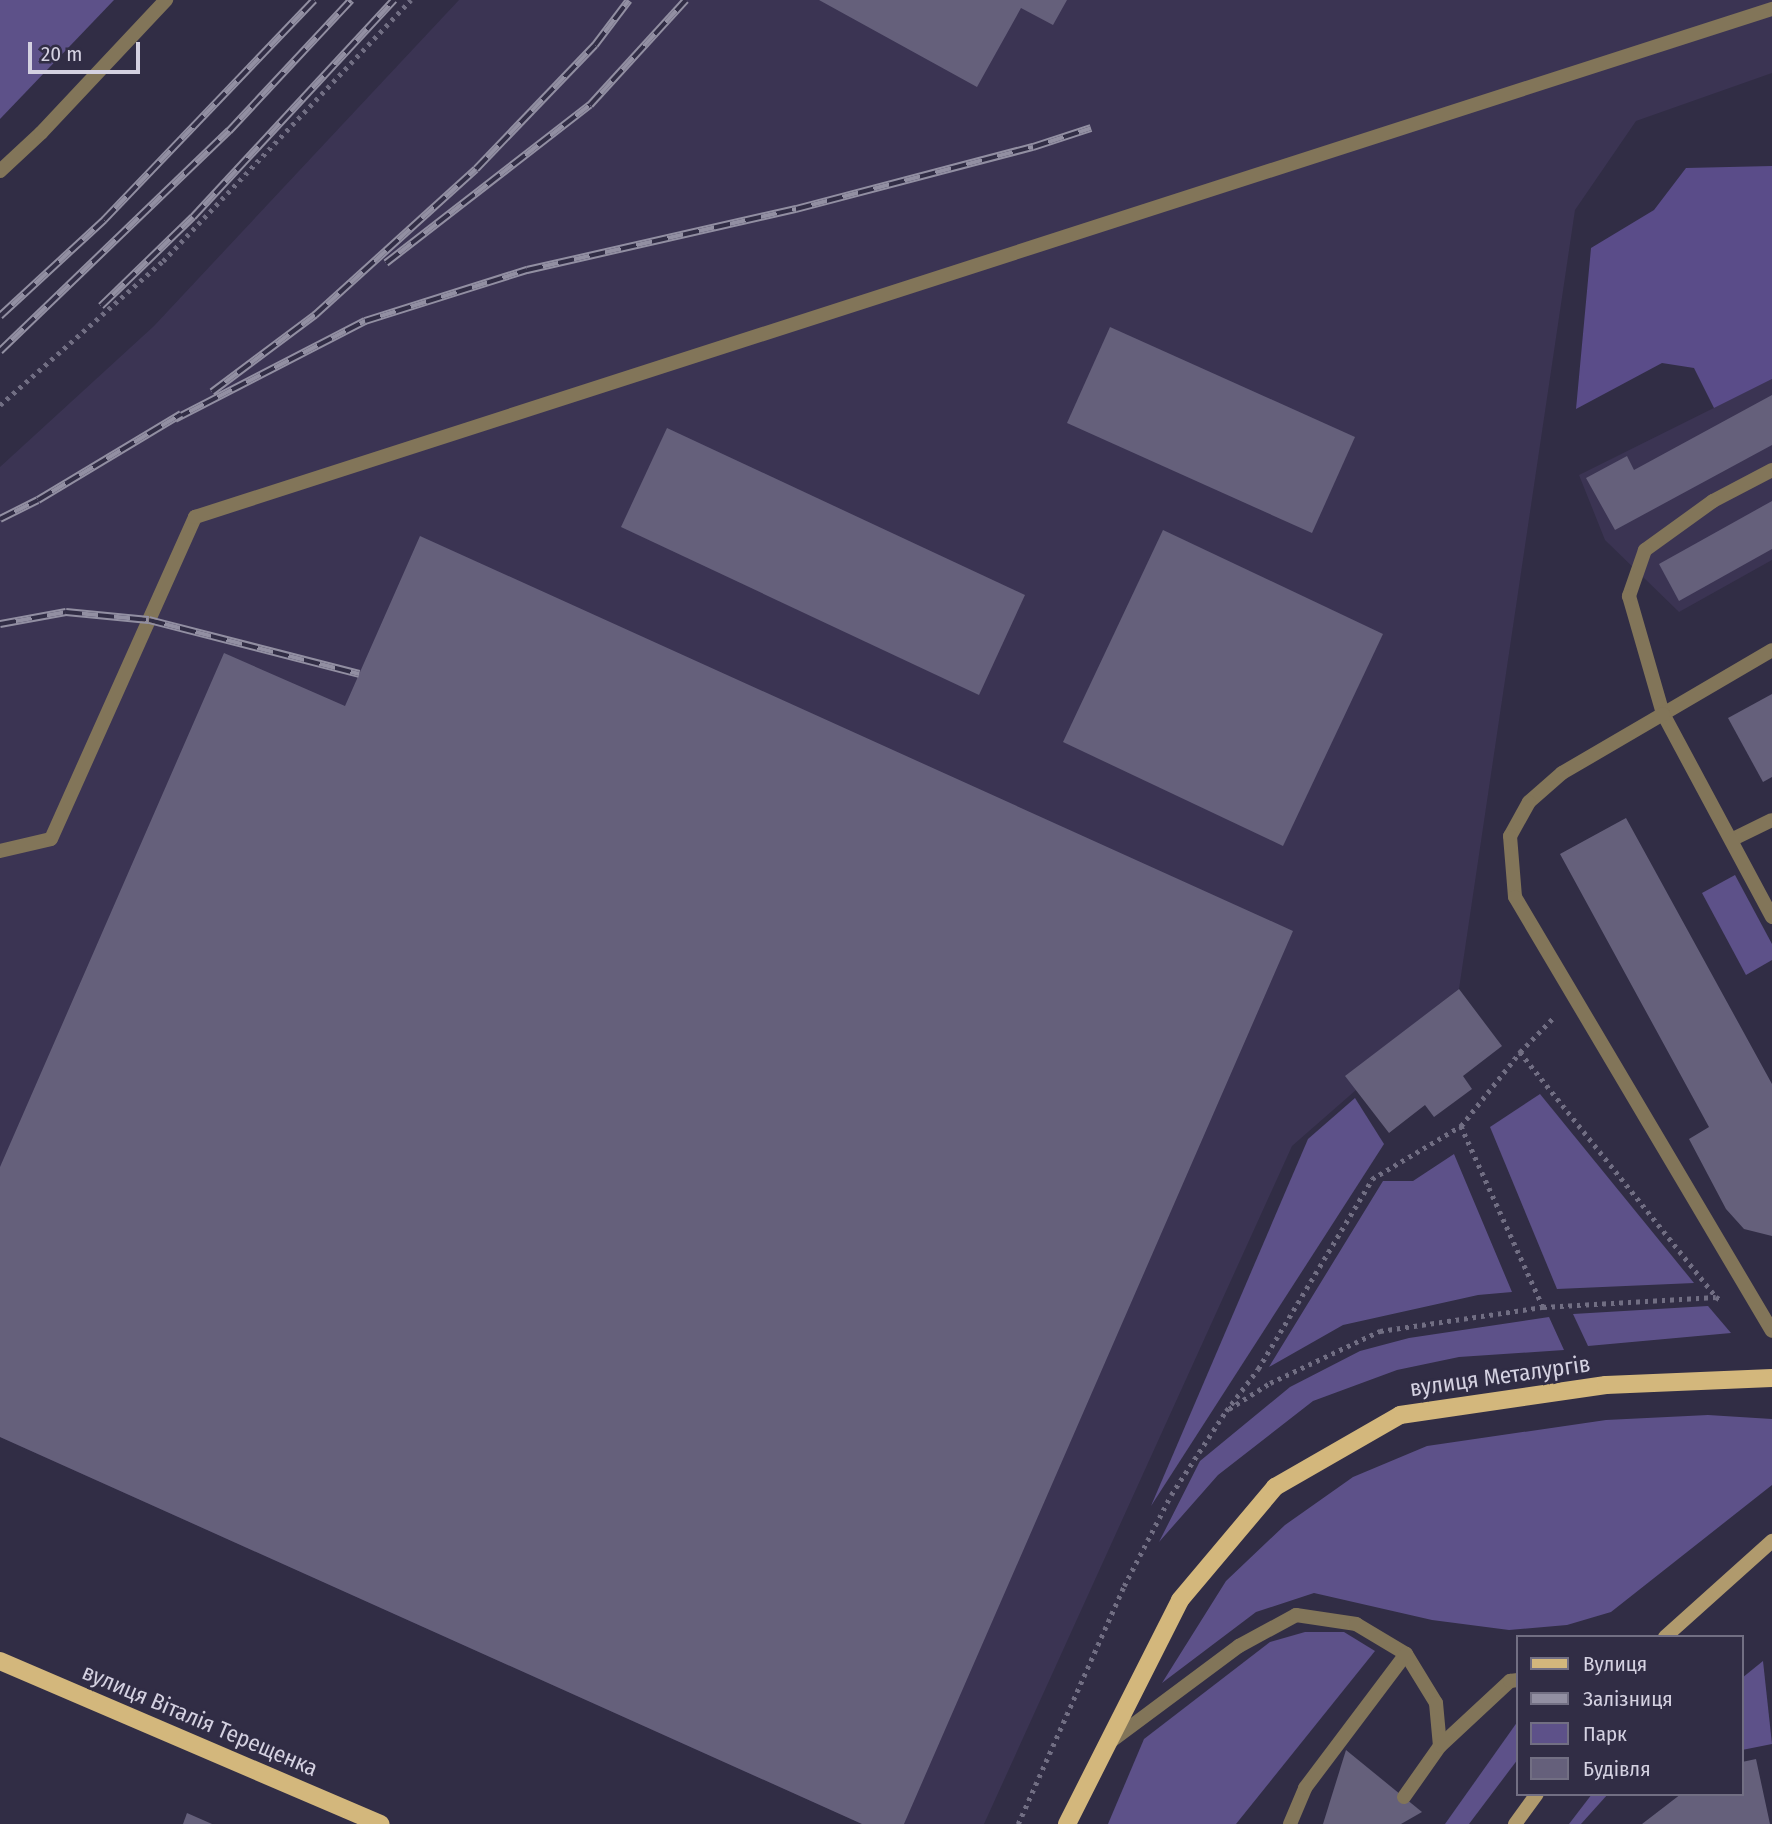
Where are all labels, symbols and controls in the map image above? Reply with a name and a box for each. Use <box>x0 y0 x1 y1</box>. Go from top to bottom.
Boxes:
scale bar <box>32 28 144 72</box>
text: 20 m <box>41 41 82 67</box>
street label: вулиця Металургів <box>1408 1350 1592 1402</box>
legend <box>1516 1635 1744 1796</box>
text: Вулиця <box>1583 1651 1647 1677</box>
street label: вулиця Віталія Терещенка <box>78 1658 322 1782</box>
text: Залізниця <box>1583 1686 1673 1712</box>
text: Парк <box>1583 1721 1627 1747</box>
text: Будівля <box>1583 1756 1651 1782</box>

